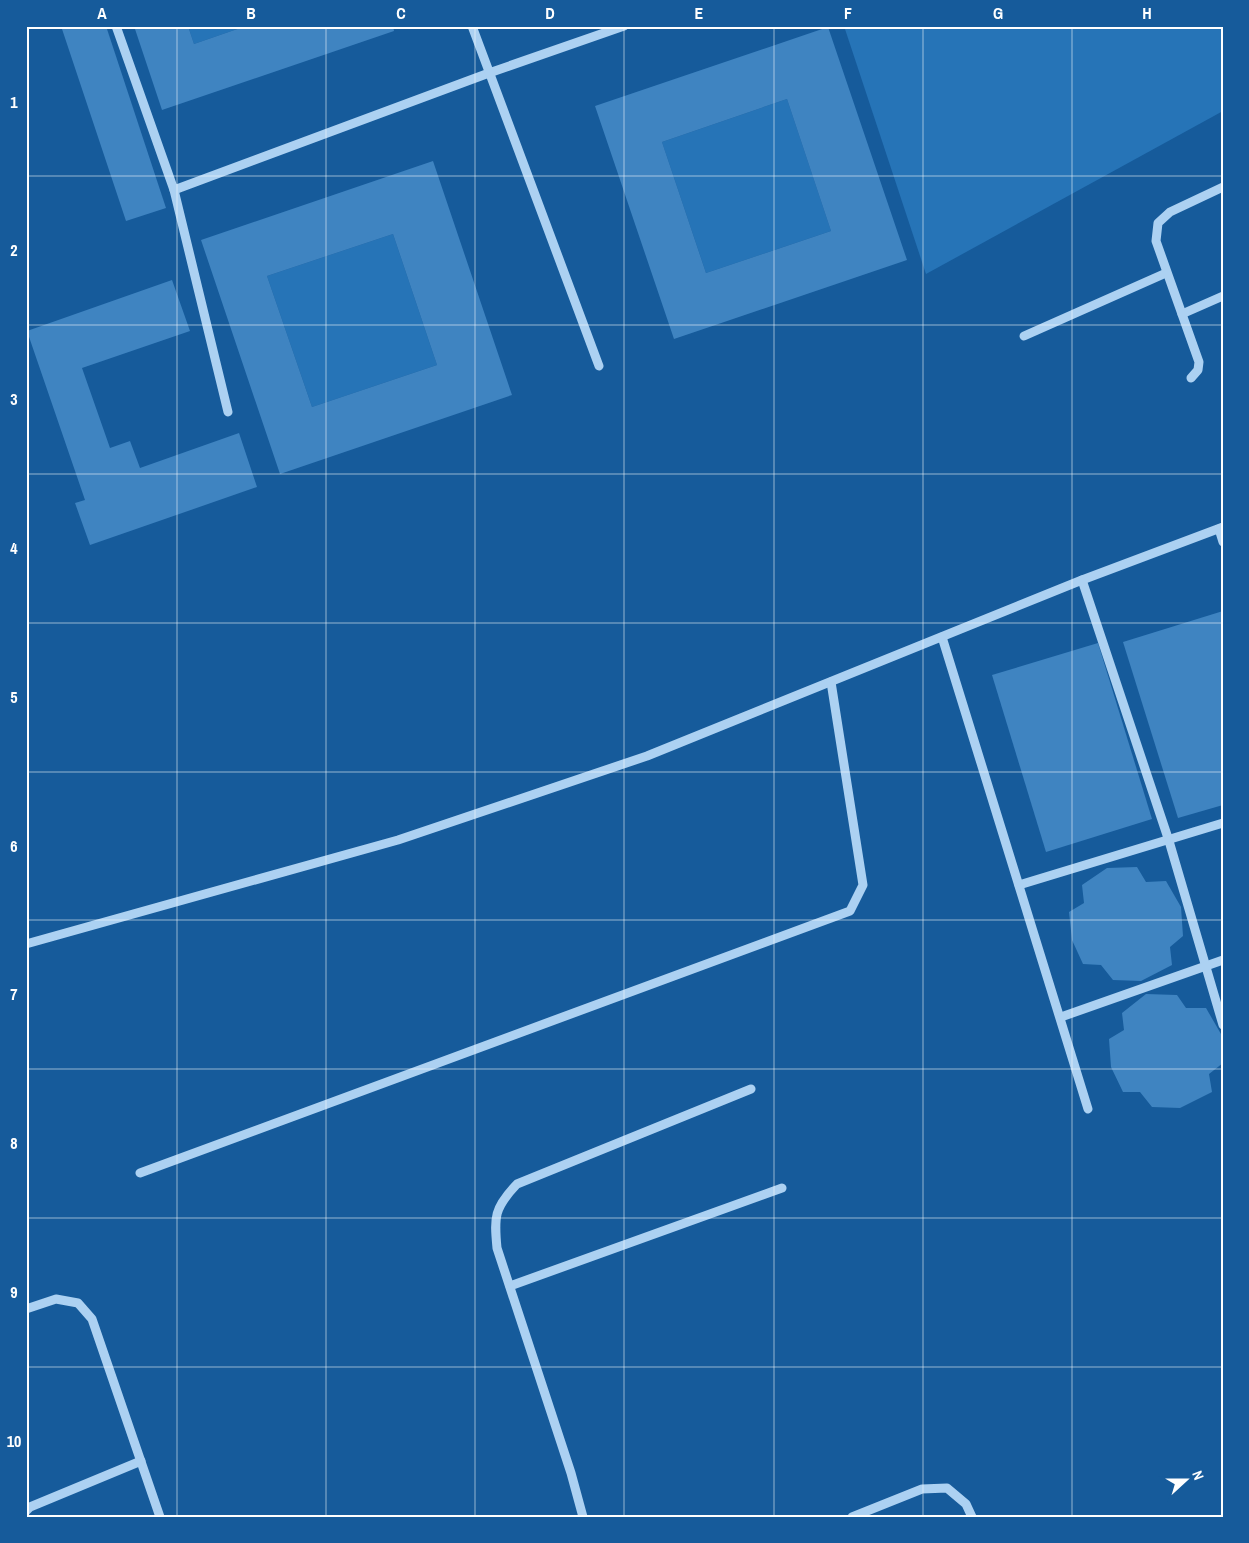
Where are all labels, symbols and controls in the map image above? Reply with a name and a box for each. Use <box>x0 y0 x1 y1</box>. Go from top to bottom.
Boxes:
text: A <box>97 2 107 24</box>
text: B <box>246 2 256 24</box>
text: C <box>396 2 406 24</box>
text: D <box>545 2 555 24</box>
text: E <box>695 2 704 24</box>
text: F <box>844 2 852 24</box>
text: G <box>993 2 1003 24</box>
text: H <box>1142 2 1152 24</box>
text: 1 <box>10 91 18 113</box>
text: 2 <box>10 239 18 261</box>
text: 3 <box>10 388 18 410</box>
text: 4 <box>10 537 18 559</box>
text: 5 <box>10 686 18 708</box>
text: 6 <box>10 835 18 857</box>
text: 7 <box>10 983 18 1005</box>
text: 8 <box>10 1132 18 1154</box>
text: 9 <box>10 1281 18 1303</box>
text: 10 <box>7 1430 21 1452</box>
north arrow <box>1162 1456 1212 1506</box>
text: N <box>1188 1468 1208 1482</box>

